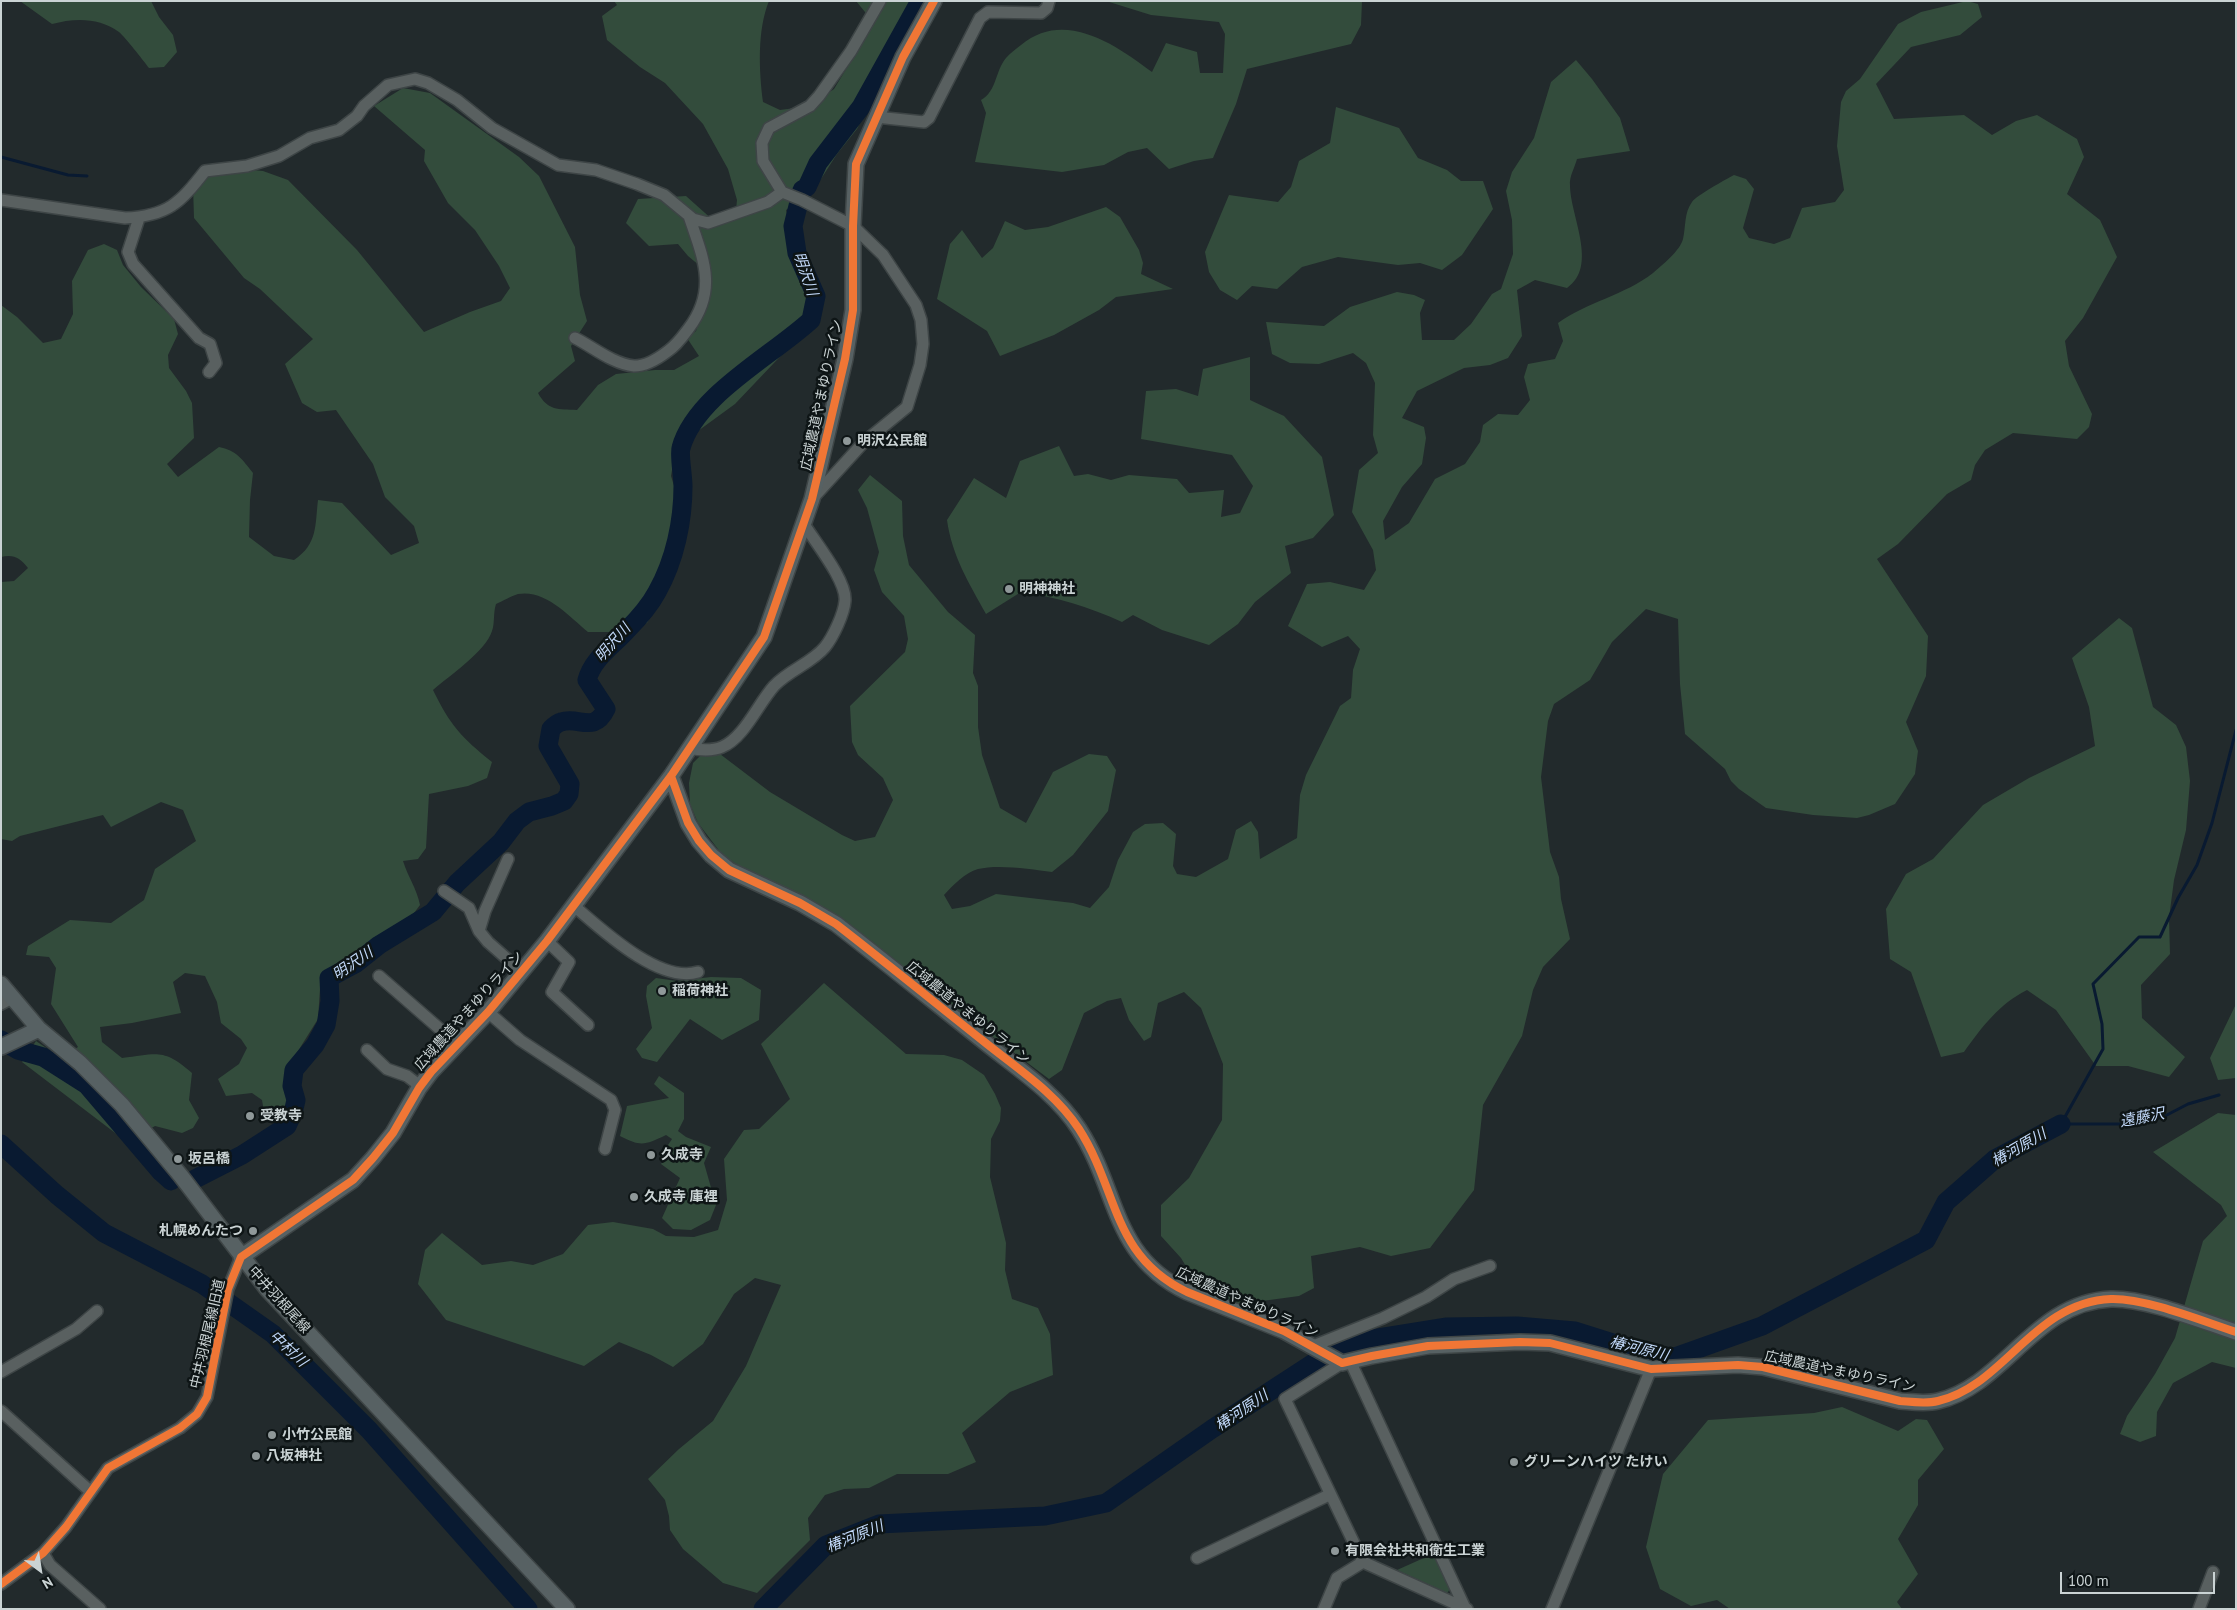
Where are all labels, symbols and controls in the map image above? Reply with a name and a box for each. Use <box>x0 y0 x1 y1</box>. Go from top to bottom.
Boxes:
water label: 明沢川 <box>789 250 821 298</box>
street label: 広域農道やまゆりライン <box>798 318 846 472</box>
place label: 明沢公民館 <box>857 433 927 449</box>
marker: 明沢公民館 <box>841 435 853 447</box>
place label: 明神神社 <box>1019 581 1075 597</box>
marker: 明神神社 <box>1003 583 1015 595</box>
water label: 明沢川 <box>591 620 635 666</box>
water label: 明沢川 <box>329 944 377 984</box>
street label: 広域農道やまゆりライン <box>411 948 527 1074</box>
street label: 広域農道やまゆりライン <box>903 958 1033 1068</box>
place label: 稲荷神社 <box>672 983 728 999</box>
marker: 稲荷神社 <box>656 985 668 997</box>
water label: 遠藤沢 <box>2118 1105 2166 1131</box>
place label: 受教寺 <box>260 1108 302 1124</box>
marker: 受教寺 <box>244 1110 256 1122</box>
water label: 椿河原川 <box>1989 1125 2049 1171</box>
place label: 久成寺 <box>661 1147 703 1163</box>
marker: 久成寺 <box>645 1149 657 1161</box>
place label: 坂呂橋 <box>188 1151 230 1167</box>
marker: 坂呂橋 <box>172 1153 184 1165</box>
place label: 久成寺 庫裡 <box>644 1189 718 1205</box>
marker: 久成寺 庫裡 <box>628 1191 640 1203</box>
place label: 札幌めんたつ <box>159 1223 243 1239</box>
marker: 札幌めんたつ <box>247 1225 259 1237</box>
street label: 中井羽根尾線 <box>245 1263 313 1337</box>
street label: 広域農道やまゆりライン <box>1173 1264 1321 1342</box>
street label: 中井羽根尾線旧道 <box>187 1278 229 1390</box>
water label: 中村川 <box>265 1327 311 1371</box>
water label: 椿河原川 <box>1608 1333 1670 1365</box>
street label: 広域農道やまゆりライン <box>1763 1348 1917 1396</box>
water label: 椿河原川 <box>1212 1387 1272 1435</box>
place label: 小竹公民館 <box>282 1427 352 1443</box>
marker: 小竹公民館 <box>266 1429 278 1441</box>
place label: 八坂神社 <box>266 1448 322 1464</box>
marker: 八坂神社 <box>250 1450 262 1462</box>
place label: グリーンハイツ たけい <box>1524 1454 1668 1470</box>
marker: グリーンハイツ たけい <box>1508 1456 1520 1468</box>
water label: 椿河原川 <box>824 1517 886 1557</box>
place label: 有限会社共和衛生工業 <box>1345 1543 1485 1559</box>
north arrow <box>15 1545 65 1595</box>
marker: 有限会社共和衛生工業 <box>1329 1545 1341 1557</box>
scale bar <box>2062 1562 2217 1594</box>
text: 100 m <box>2068 1571 2109 1590</box>
text: N <box>39 1573 56 1593</box>

